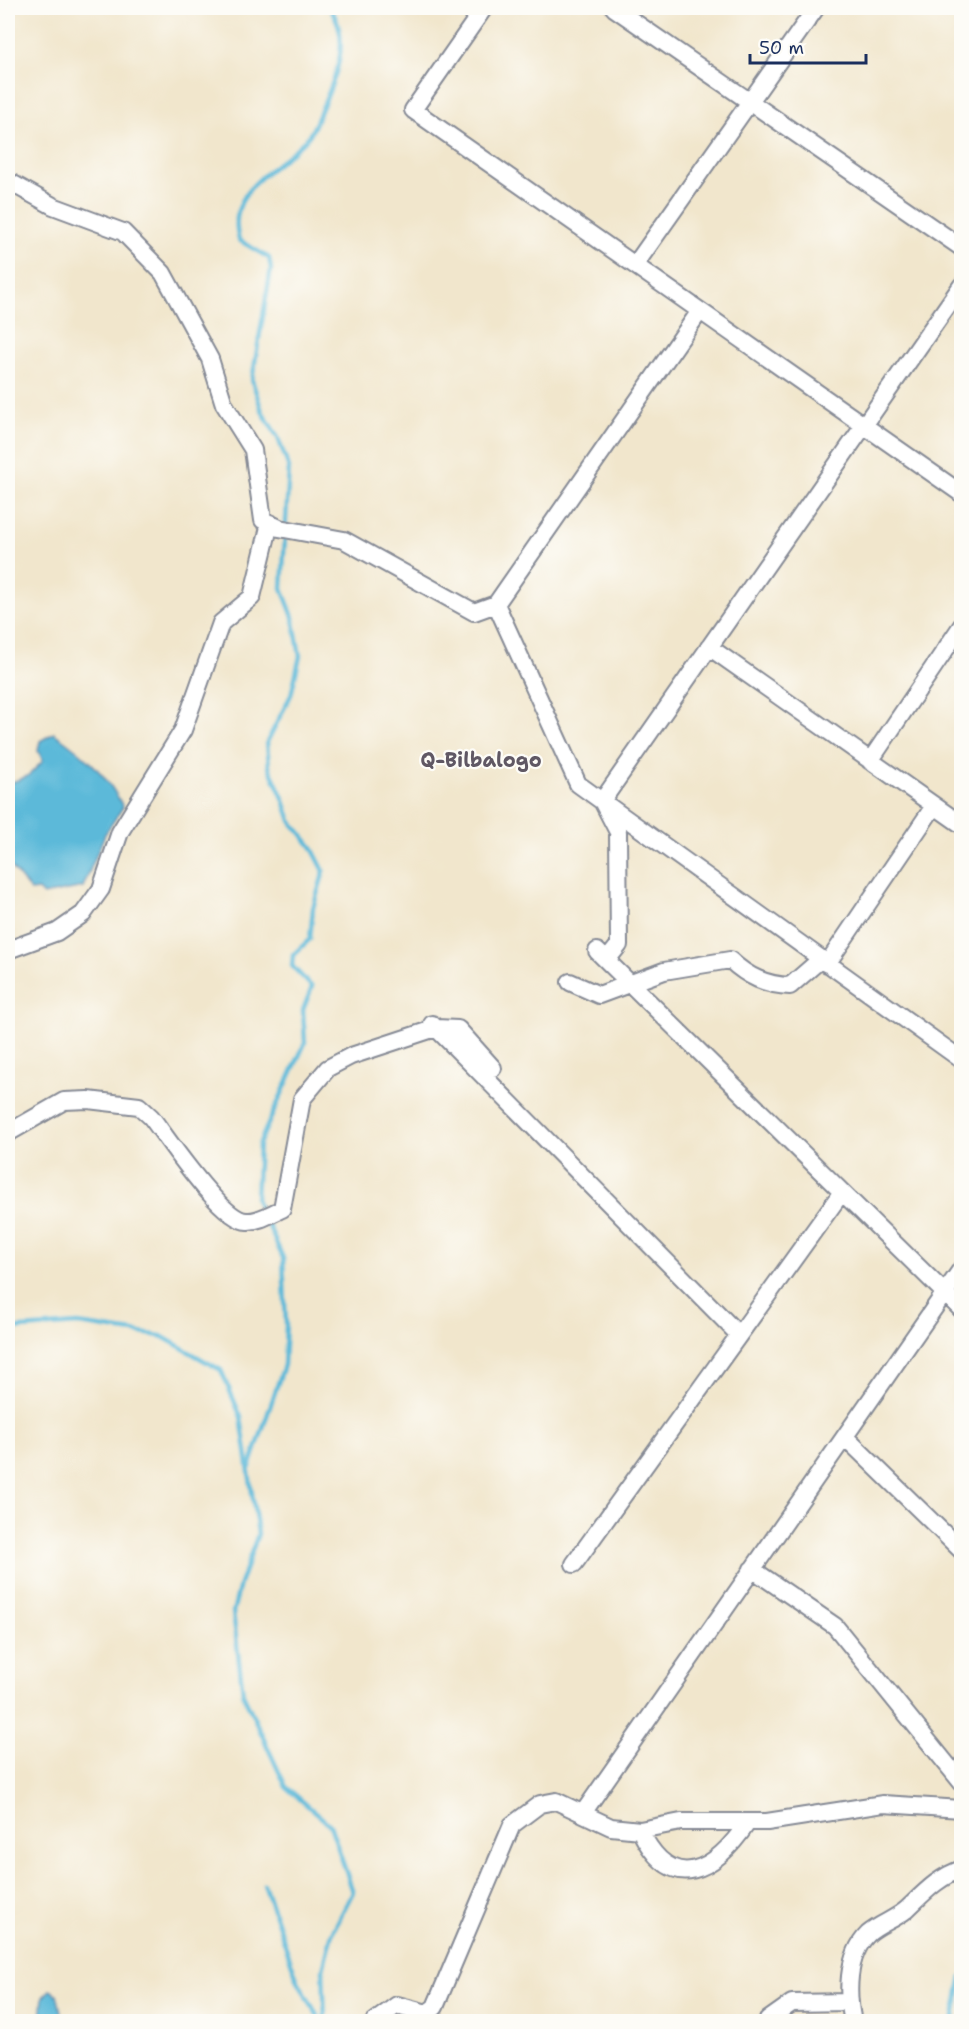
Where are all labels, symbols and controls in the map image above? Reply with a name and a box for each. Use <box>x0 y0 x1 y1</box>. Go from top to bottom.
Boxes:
scale bar <box>750 27 866 65</box>
text: 50 m <box>759 36 804 60</box>
district label: Q-Bilbalogo <box>420 747 542 773</box>

